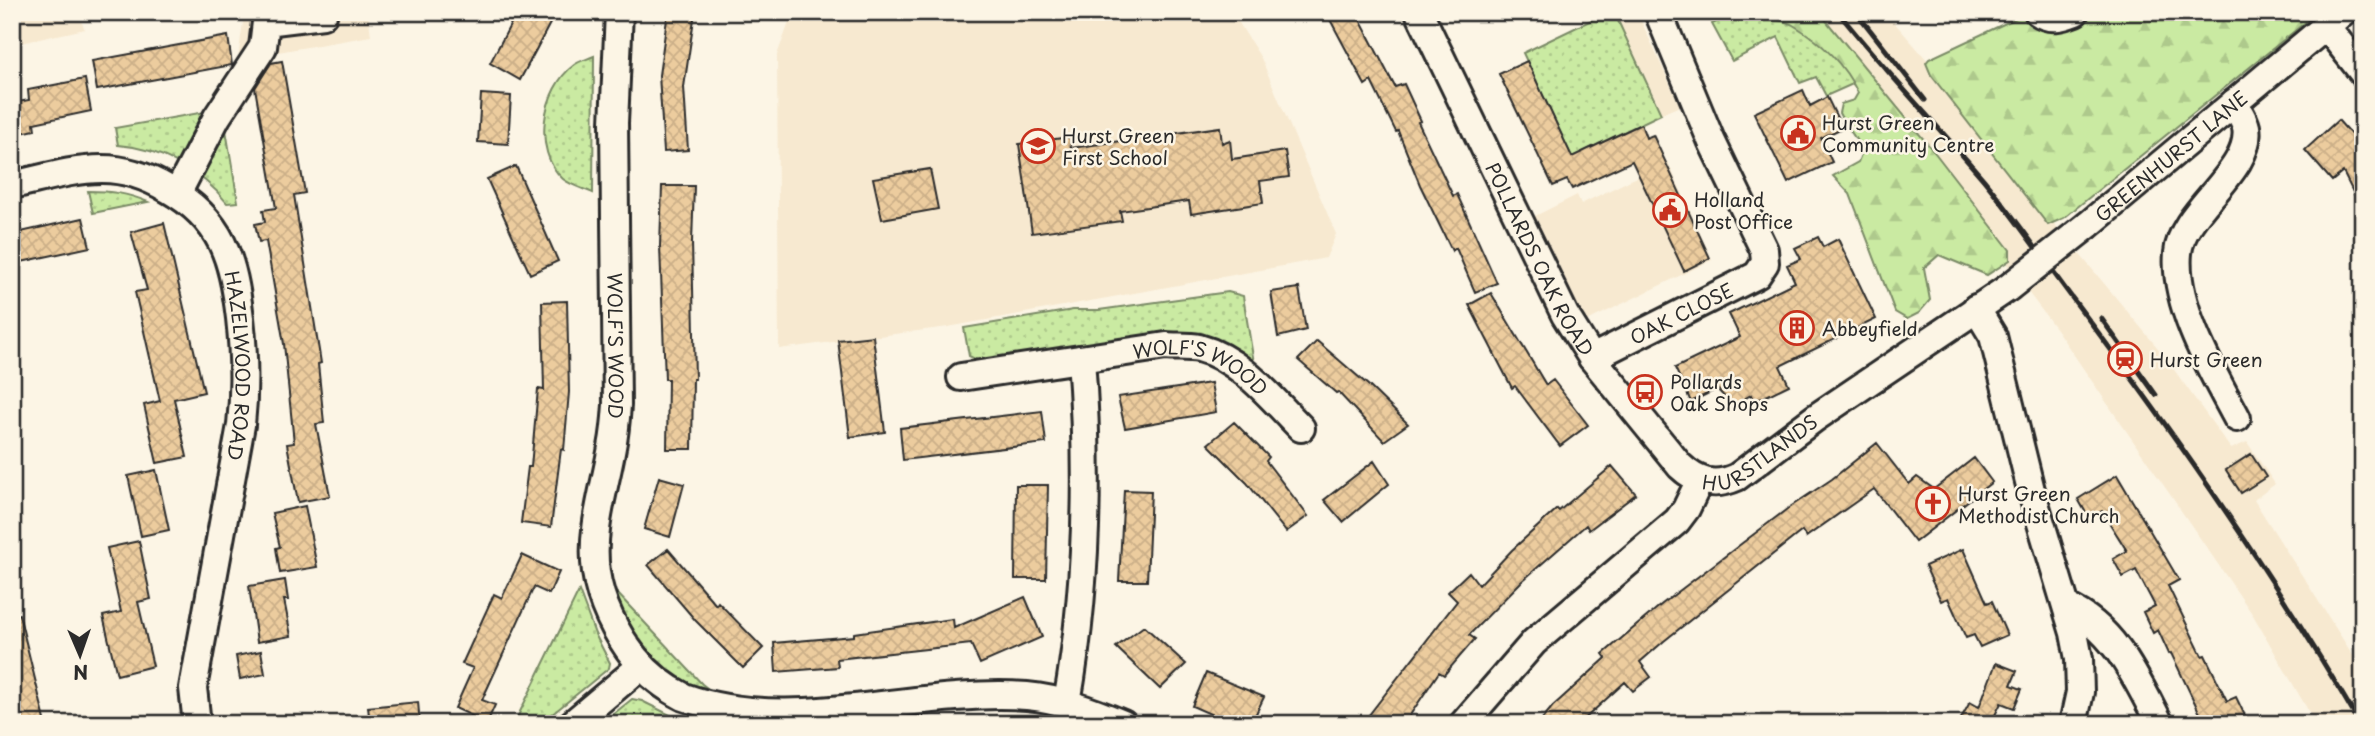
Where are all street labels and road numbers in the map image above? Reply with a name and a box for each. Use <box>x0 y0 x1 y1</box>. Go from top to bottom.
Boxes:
street label: GREENHURST LANE <box>2088 84 2253 228</box>
street label: POLLARDS OAK ROAD <box>1479 158 1601 361</box>
street label: HAZELWOOD ROAD <box>218 268 258 463</box>
street label: WOLF'S WOOD <box>602 273 631 420</box>
street label: OAK CLOSE <box>1625 275 1738 351</box>
street label: WOLF'S WOOD <box>1131 332 1275 401</box>
street label: HURSTLANDS <box>1701 407 1823 497</box>

